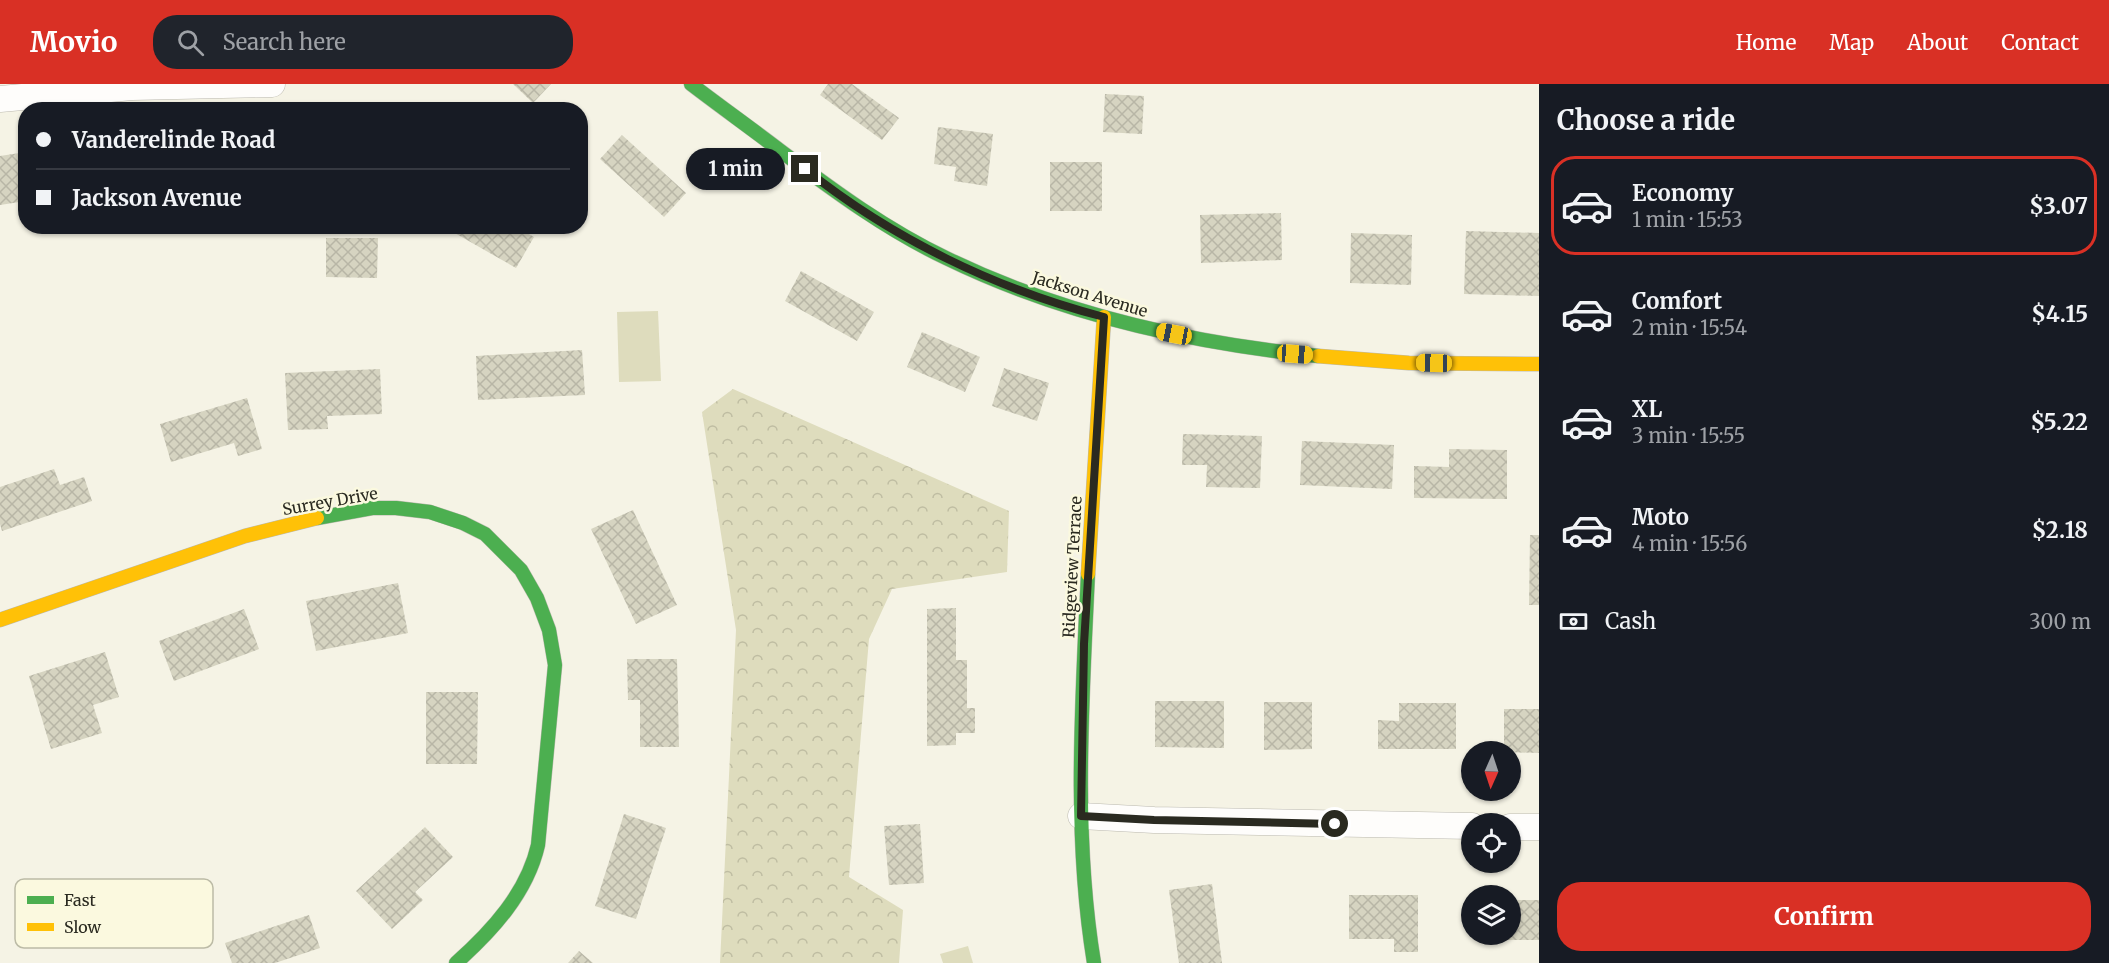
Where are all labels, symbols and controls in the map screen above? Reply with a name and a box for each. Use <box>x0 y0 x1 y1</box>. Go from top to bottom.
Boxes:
search box <box>153 15 573 69</box>
text: Movio <box>30 24 117 60</box>
icon: search <box>174 26 207 59</box>
text: Search here <box>222 28 346 56</box>
text: Home <box>1736 29 1796 56</box>
text: Map <box>1829 29 1874 56</box>
text: About <box>1907 29 1968 56</box>
text: Contact <box>2001 29 2079 56</box>
text: Choose a ride <box>1557 103 1735 137</box>
text: Vanderelinde Road <box>72 126 275 154</box>
callout: 1 min <box>685 148 784 190</box>
route end <box>791 155 818 182</box>
text: 1 min <box>708 156 763 181</box>
icon: car <box>1560 179 1614 233</box>
text: Economy <box>1632 179 1733 207</box>
text: Jackson Avenue <box>72 184 242 212</box>
text: $3.07 <box>2029 192 2088 220</box>
text: 1 min · 15:53 <box>1632 207 1743 232</box>
street label: Jackson Avenue <box>1029 267 1150 321</box>
icon: car <box>1560 287 1614 341</box>
text: Comfort <box>1632 287 1722 315</box>
text: $4.15 <box>2031 300 2088 328</box>
text: 2 min · 15:54 <box>1632 315 1747 340</box>
car <box>1155 322 1193 346</box>
car <box>1276 344 1314 364</box>
car <box>1416 354 1452 372</box>
icon: car <box>1560 395 1614 449</box>
text: XL <box>1632 395 1662 423</box>
text: $5.22 <box>2030 408 2088 436</box>
text: 3 min · 15:55 <box>1632 423 1745 448</box>
street label: Surrey Drive <box>281 483 379 519</box>
street label: Ridgeview Terrace <box>1058 495 1086 639</box>
icon: car <box>1560 503 1614 557</box>
text: Moto <box>1632 503 1689 531</box>
text: $2.18 <box>2032 516 2088 544</box>
text: 4 min · 15:56 <box>1632 531 1747 556</box>
icon: cash <box>1557 605 1590 638</box>
text: Cash <box>1605 607 1656 635</box>
text: 300 m <box>2029 609 2091 634</box>
north arrow <box>1461 741 1521 801</box>
map controls <box>1461 741 1521 945</box>
route start <box>1321 810 1348 837</box>
button: locate <box>1461 813 1521 873</box>
legend <box>15 879 213 948</box>
button: Confirm <box>1557 882 2091 951</box>
button: layers <box>1461 885 1521 945</box>
text: Fast <box>64 890 97 910</box>
text: Slow <box>64 917 102 937</box>

